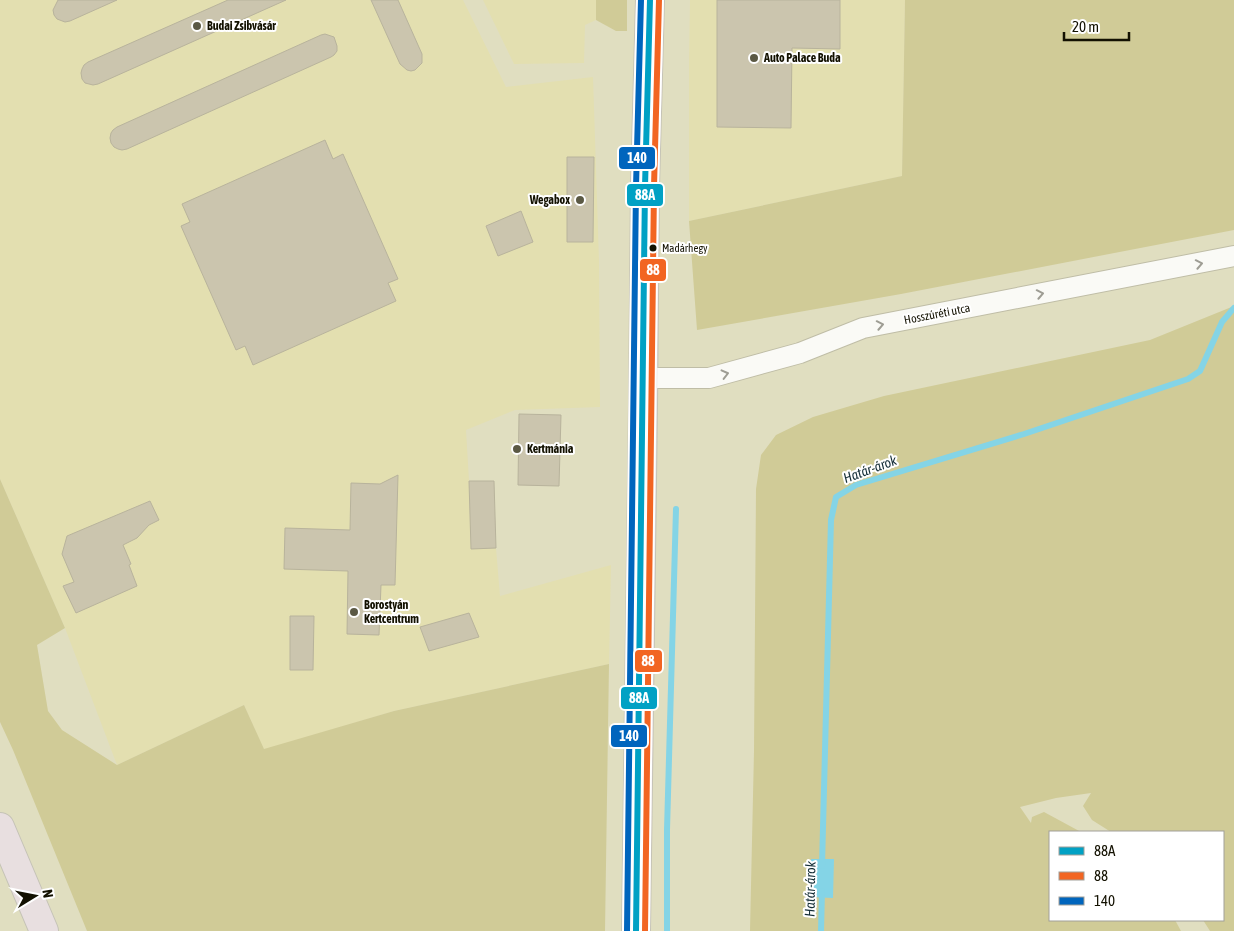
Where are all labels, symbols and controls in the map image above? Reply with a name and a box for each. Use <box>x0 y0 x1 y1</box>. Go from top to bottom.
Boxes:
scale bar <box>1064 10 1129 42</box>
text: 20 m <box>1072 18 1099 35</box>
place label: Budai Zsibvásár <box>207 19 276 33</box>
marker: Budai Zsibvásár <box>191 20 203 32</box>
place label: Auto Palace Buda <box>763 51 841 65</box>
marker: Auto Palace Buda <box>748 52 760 64</box>
line badge: 140 <box>618 146 656 170</box>
text: 140 <box>627 150 647 166</box>
line badge: 88A <box>626 183 664 207</box>
text: 88A <box>635 187 655 203</box>
place label: Wegabox <box>529 193 570 207</box>
marker: Wegabox <box>574 194 586 206</box>
place label: Madárhegy <box>662 242 708 254</box>
marker: Madárhegy <box>648 243 658 253</box>
line badge: 88 <box>639 258 667 282</box>
one-way arrow <box>1195 259 1203 269</box>
text: 88 <box>646 262 660 278</box>
one-way arrow <box>1035 290 1044 300</box>
street label: Hosszúréti utca <box>903 301 971 327</box>
one-way arrow <box>876 321 884 331</box>
one-way arrow <box>721 369 730 380</box>
place label: Kertmánia <box>527 442 574 456</box>
marker: Kertmánia <box>511 443 523 455</box>
water label: Határ-árok <box>841 452 900 486</box>
place label: Borostyán Kertcentrum <box>364 598 419 626</box>
marker: Borostyán Kertcentrum <box>348 606 360 618</box>
line badge: 88 <box>634 649 663 673</box>
text: 88 <box>641 653 655 669</box>
line badge: 88A <box>620 686 658 710</box>
text: 88A <box>629 690 649 706</box>
line badge: 140 <box>610 724 648 748</box>
text: 140 <box>619 728 639 744</box>
legend <box>1049 831 1224 921</box>
text: 88A <box>1094 842 1116 859</box>
water label: Határ-árok <box>802 860 818 917</box>
text: 88 <box>1094 867 1108 884</box>
north arrow <box>10 871 60 921</box>
text: N <box>39 888 56 899</box>
text: 140 <box>1094 892 1115 909</box>

